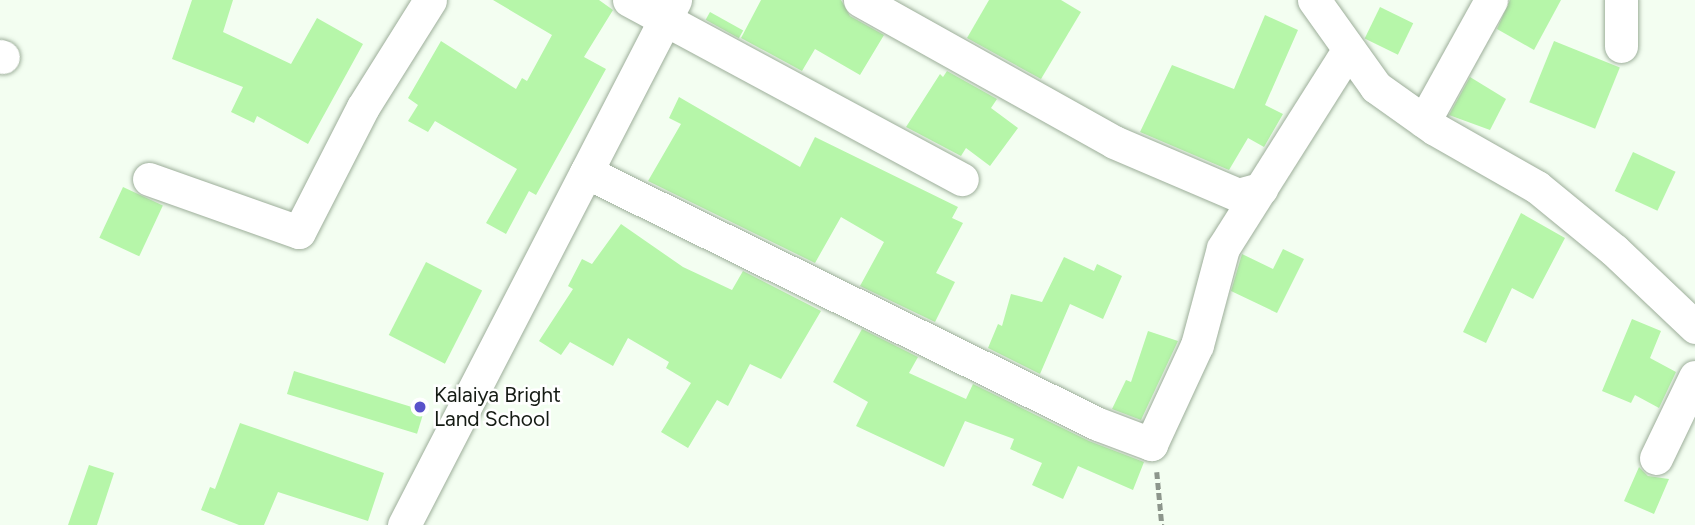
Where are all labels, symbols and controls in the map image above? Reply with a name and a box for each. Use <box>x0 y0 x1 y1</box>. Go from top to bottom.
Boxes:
place label: Kalaiya Bright Land School <box>434 382 561 432</box>
marker: Kalaiya Bright Land School <box>412 399 428 415</box>

